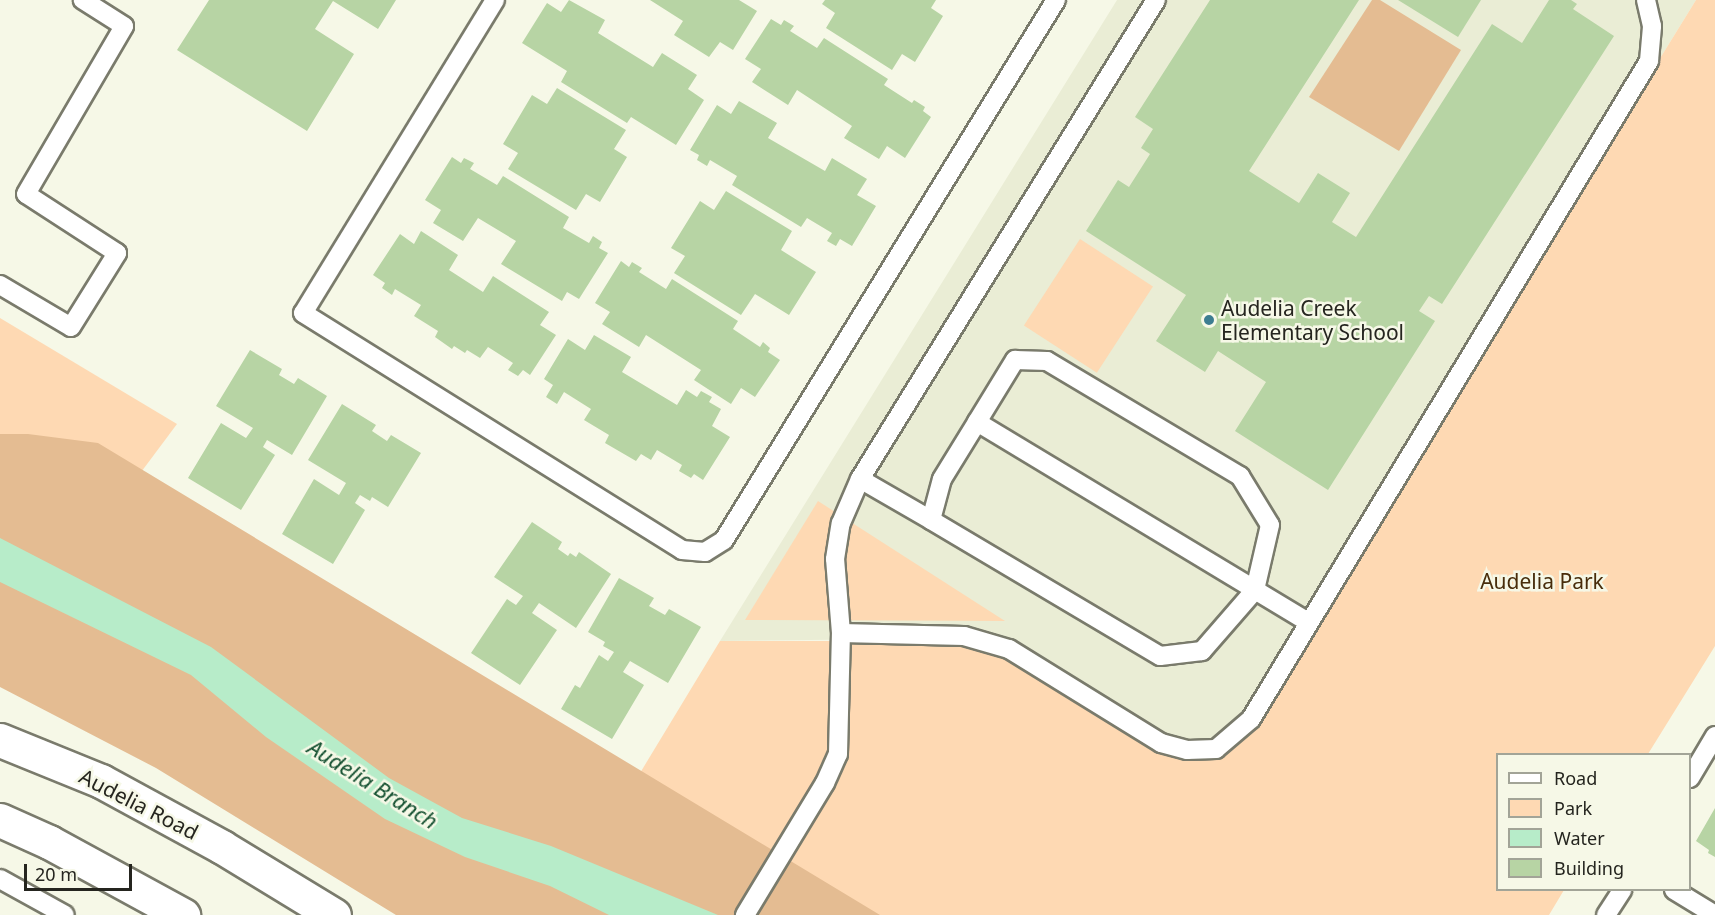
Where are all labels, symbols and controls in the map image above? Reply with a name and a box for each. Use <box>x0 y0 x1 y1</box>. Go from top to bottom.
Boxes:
place label: Audelia Creek Elementary School <box>1221 295 1404 345</box>
marker: Audelia Creek Elementary School <box>1202 313 1216 327</box>
park label: Audelia Park <box>1480 568 1604 594</box>
water label: Audelia Branch <box>303 734 443 834</box>
legend <box>1496 753 1691 891</box>
street label: Audelia Road <box>75 763 203 845</box>
text: Road <box>1554 766 1597 790</box>
text: Park <box>1554 796 1592 820</box>
text: Water <box>1554 826 1605 850</box>
scale bar <box>27 852 135 890</box>
text: Building <box>1554 856 1624 880</box>
text: 20 m <box>35 862 77 886</box>

